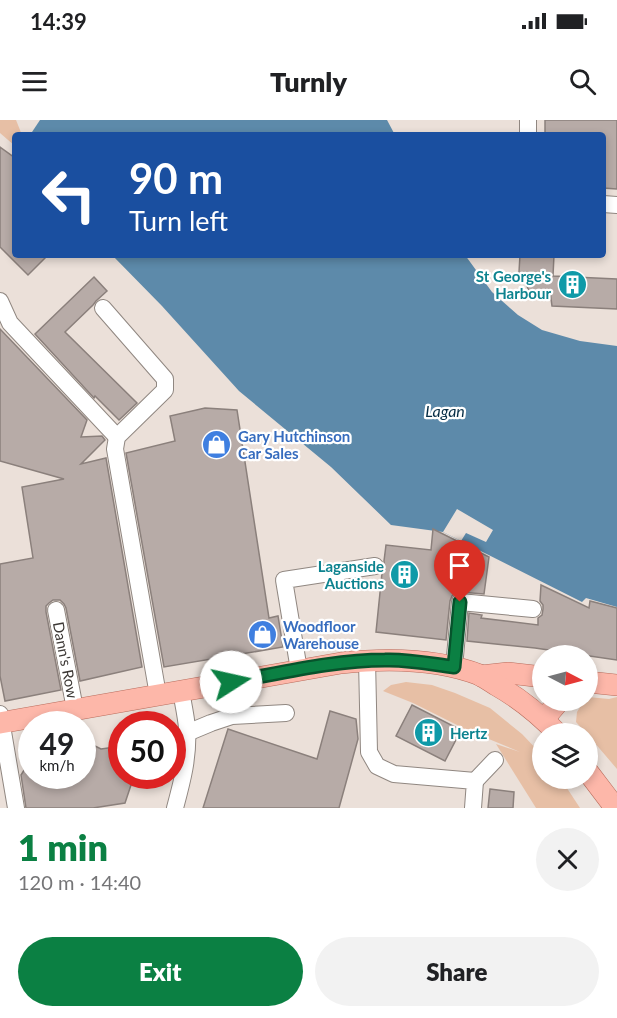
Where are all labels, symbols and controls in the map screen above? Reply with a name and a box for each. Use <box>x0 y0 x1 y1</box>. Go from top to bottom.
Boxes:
text: 14:39 <box>30 8 87 35</box>
icon: menu <box>18 65 51 98</box>
text: Turnly <box>270 65 347 98</box>
icon: search <box>566 65 599 98</box>
text: 90 m <box>129 153 223 203</box>
icon: left <box>30 156 108 234</box>
text: Turn left <box>129 204 228 237</box>
place label: St George's Harbour <box>476 267 551 302</box>
building icon: St George's Harbour <box>556 269 588 301</box>
water label: Lagan <box>425 401 465 420</box>
place label: Gary Hutchinson Car Sales <box>238 427 350 462</box>
shop icon: Gary Hutchinson Car Sales <box>201 429 233 461</box>
pin <box>434 540 485 602</box>
icon: arrive <box>443 549 476 582</box>
place label: Laganside Auctions <box>318 557 384 592</box>
building icon: Laganside Auctions <box>389 559 421 591</box>
place label: Woodfloor Warehouse <box>283 617 359 652</box>
shop icon: Woodfloor Warehouse <box>246 619 278 651</box>
street label: Dann's Row <box>50 620 82 700</box>
north arrow <box>532 645 598 711</box>
map controls <box>532 645 598 789</box>
position arrow <box>199 650 263 714</box>
speed limit sign: 50 <box>108 711 186 789</box>
building icon: Hertz <box>413 717 445 749</box>
button: layers <box>532 723 598 789</box>
place label: Hertz <box>450 724 488 742</box>
text: 49 <box>40 725 74 761</box>
text: km/h <box>39 756 75 774</box>
text: 1 min <box>18 825 108 869</box>
button: close <box>536 828 599 891</box>
text: 120 m · 14:40 <box>18 870 141 894</box>
button: Exit <box>18 937 303 1006</box>
button: Share <box>315 937 599 1006</box>

